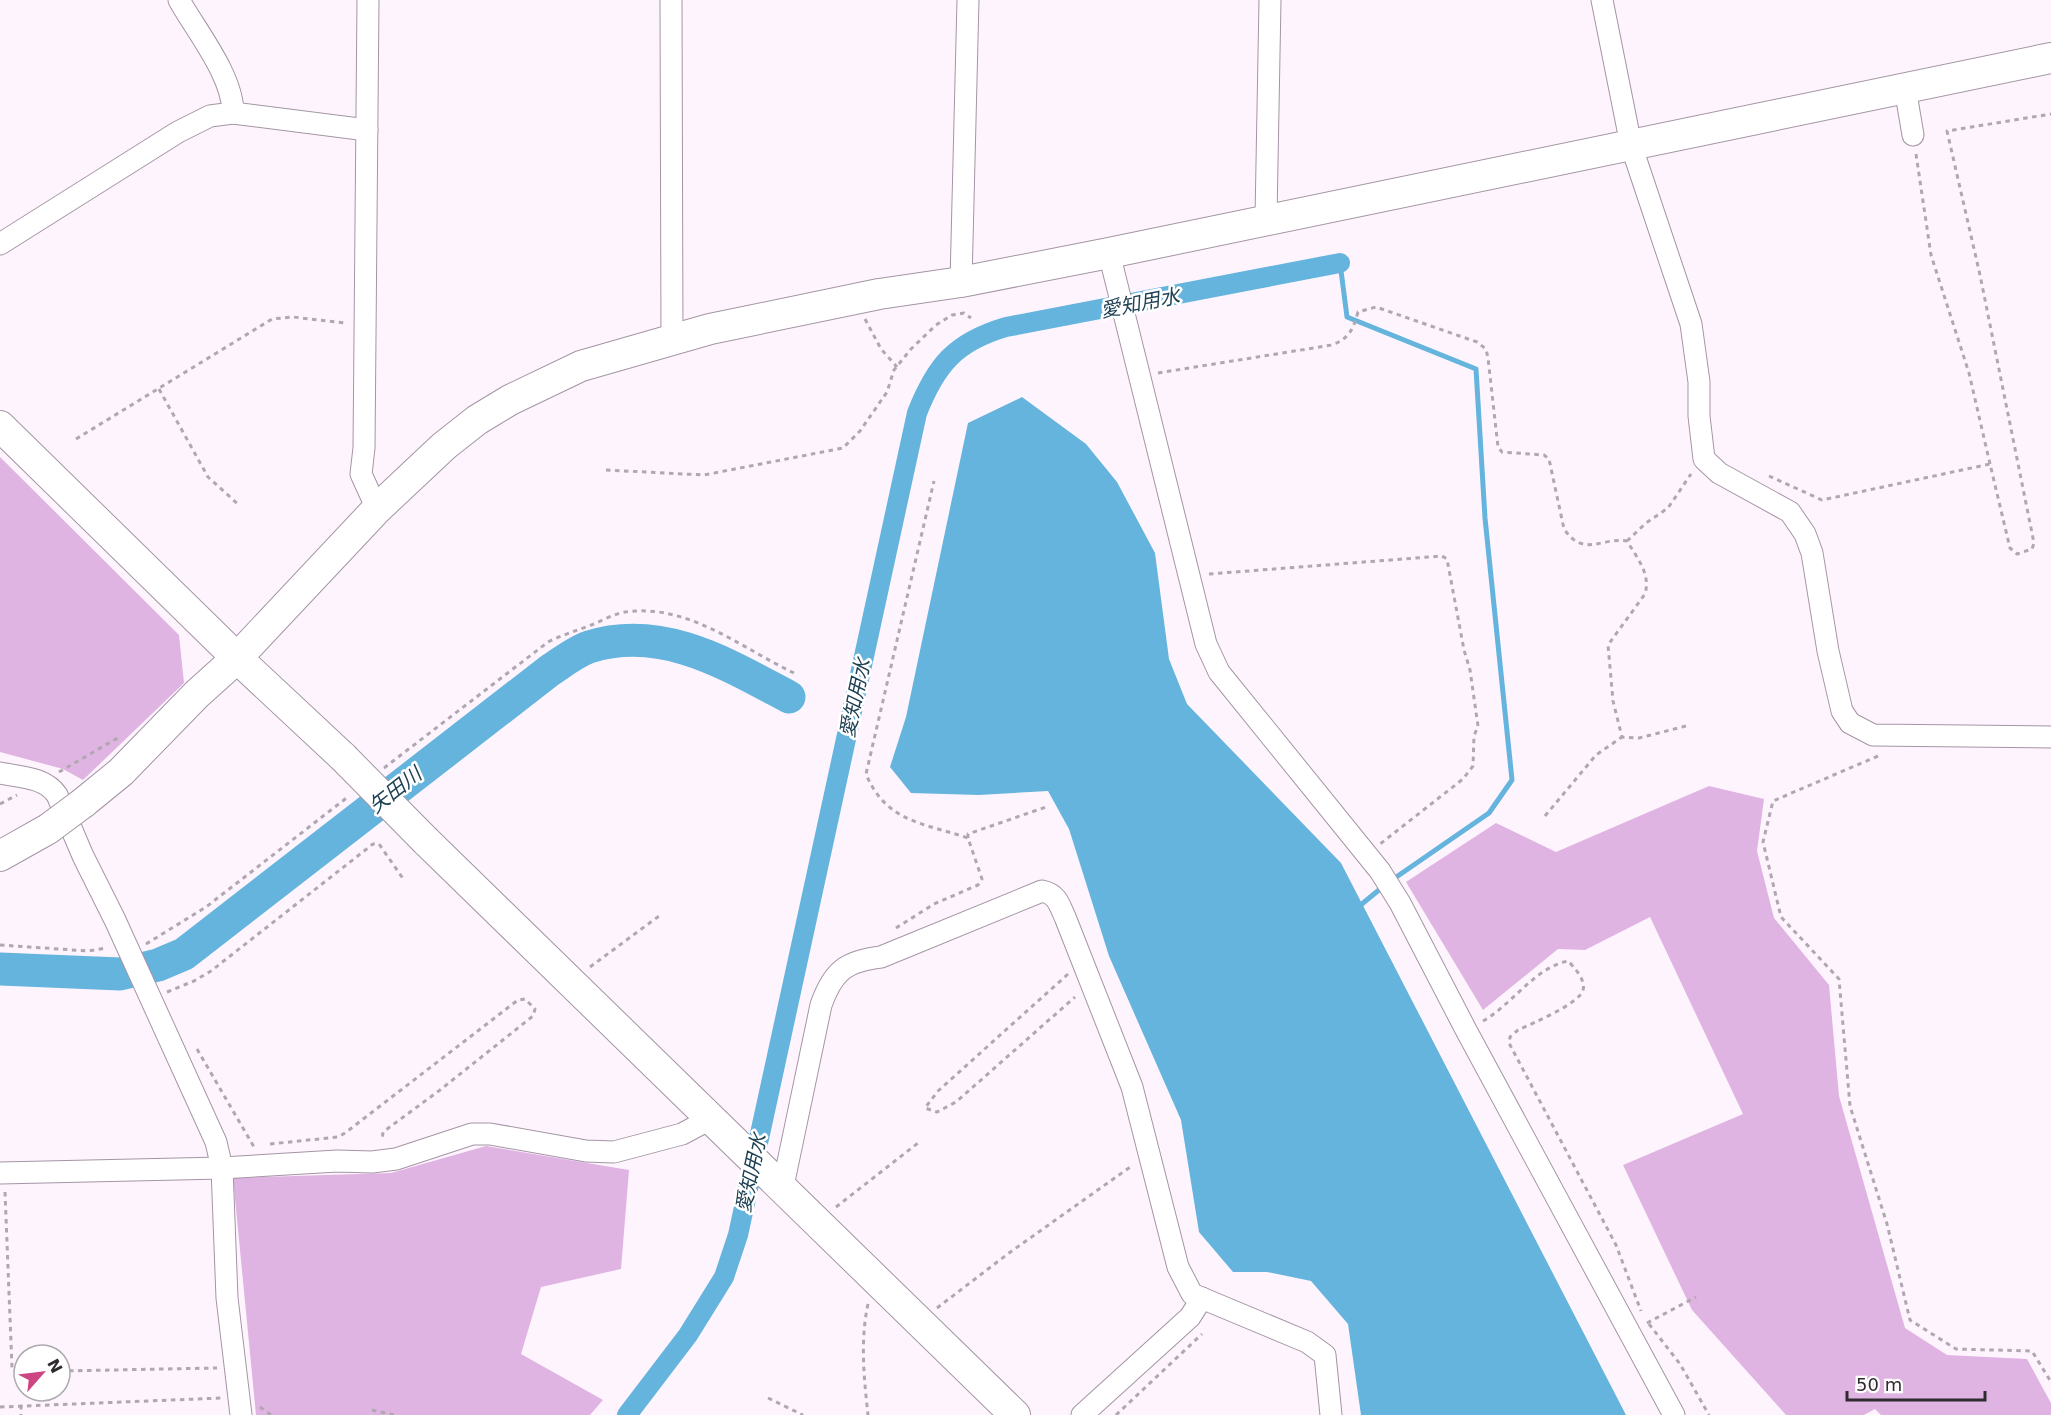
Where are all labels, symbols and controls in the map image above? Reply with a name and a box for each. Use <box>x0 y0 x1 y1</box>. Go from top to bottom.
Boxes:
water label: 愛知用水 <box>1098 283 1184 322</box>
water label: 愛知用水 <box>835 654 875 740</box>
water label: 矢田川 <box>364 761 428 818</box>
water label: 愛知用水 <box>731 1129 771 1215</box>
north arrow <box>12 1343 72 1403</box>
text: N <box>43 1356 66 1377</box>
scale bar <box>1847 1364 1985 1402</box>
text: 50 m <box>1856 1374 1902 1395</box>

